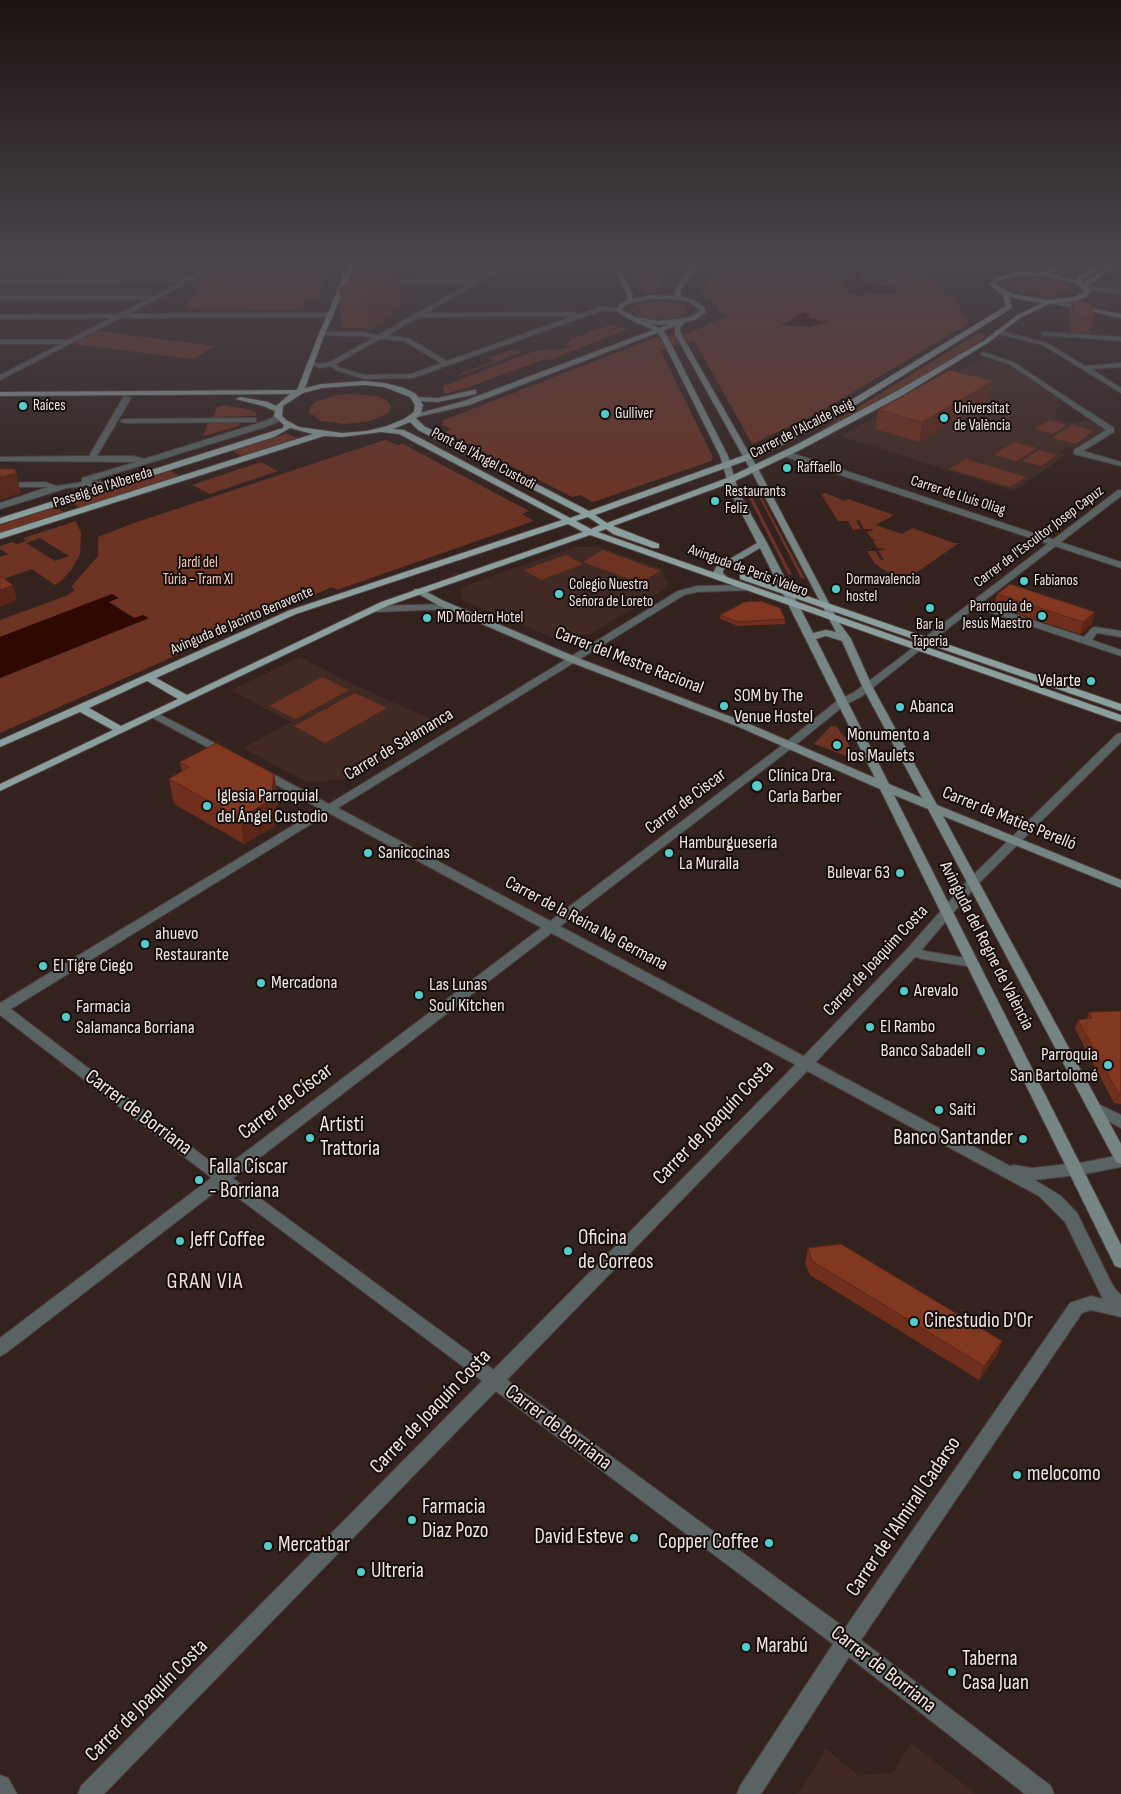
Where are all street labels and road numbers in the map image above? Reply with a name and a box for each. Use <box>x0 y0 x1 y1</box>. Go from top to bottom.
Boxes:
street label: Carrer de l'Alcalde Reig <box>747 395 857 463</box>
street label: Pont de l'Àngel Custodi <box>428 424 538 494</box>
street label: Passeig de l'Albereda <box>51 463 155 513</box>
street label: Carrer de Lluís Oliag <box>908 472 1008 520</box>
street label: Carrer de l'Escultor Josep Capuz <box>971 482 1107 592</box>
street label: Avinguda de Peris i Valero <box>686 541 810 601</box>
street label: Avinguda de Jacinto Benavente <box>168 583 316 659</box>
street label: Carrer del Mestre Racional <box>552 623 706 699</box>
street label: Carrer de Salamanca <box>341 704 457 786</box>
street label: Carrer de Ciscar <box>641 765 731 839</box>
street label: Carrer de Maties Perelló <box>939 782 1079 856</box>
street label: Avinguda del Regne de València <box>934 858 1038 1034</box>
street label: Carrer de la Reina Na Germana <box>501 872 671 976</box>
street label: Carrer de Joaquim Costa <box>819 901 933 1021</box>
street label: Carrer de Joaquín Costa <box>648 1055 780 1191</box>
street label: Carrer de Císcar <box>234 1058 338 1146</box>
street label: Carrer de Borriana <box>80 1065 196 1161</box>
street label: Carrer de Joaquín Costa <box>365 1344 497 1480</box>
street label: Carrer de Borriana <box>500 1380 616 1476</box>
street label: Carrer de l'Almirall Cadarso <box>841 1432 967 1602</box>
street label: Carrer de Borriana <box>825 1621 941 1719</box>
street label: Carrer de Joaquín Costa <box>80 1634 214 1768</box>

